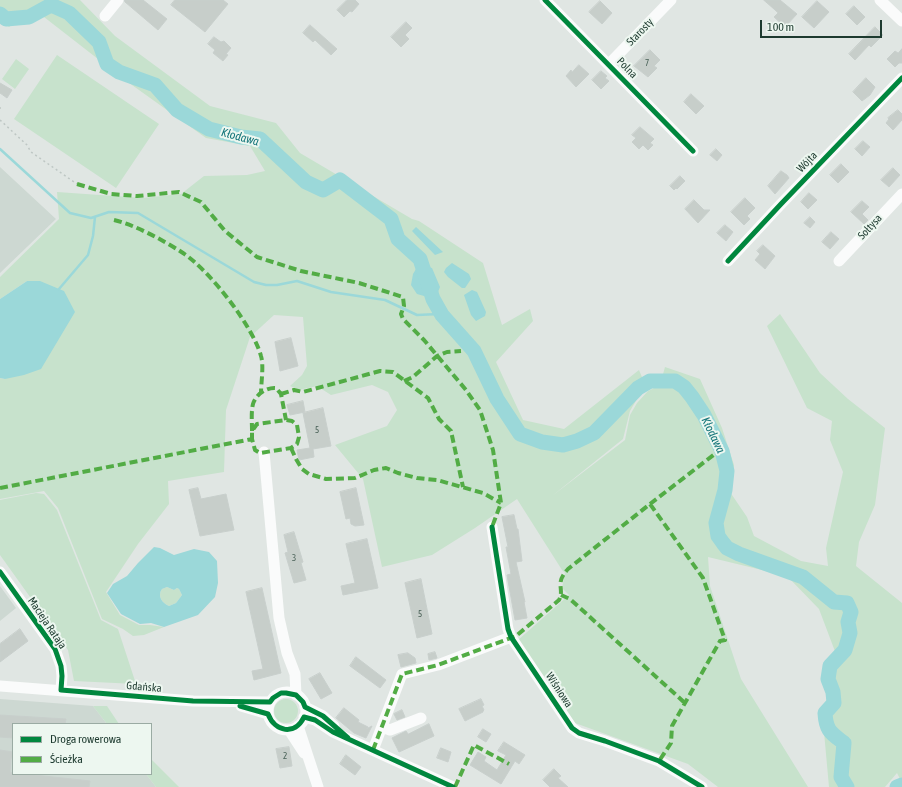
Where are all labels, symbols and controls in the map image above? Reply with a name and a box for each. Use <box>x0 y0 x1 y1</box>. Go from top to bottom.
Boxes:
scale bar <box>762 12 884 38</box>
street label: Starosty <box>624 16 656 48</box>
text: 100 m <box>767 20 794 34</box>
street label: Polna <box>614 55 640 81</box>
house number: 7 <box>645 58 649 68</box>
water label: Kłodawa <box>220 125 260 149</box>
street label: Wójta <box>794 149 820 175</box>
street label: Sołtysa <box>855 212 885 242</box>
water label: Kłodawa <box>698 415 728 455</box>
house number: 5 <box>315 425 319 435</box>
house number: 3 <box>292 553 296 563</box>
street label: Macieja Rataja <box>25 595 69 651</box>
house number: 5 <box>418 609 422 619</box>
street label: Wiśniowa <box>543 670 575 710</box>
street label: Gdańska <box>126 679 162 695</box>
legend <box>12 723 152 775</box>
text: Droga rowerowa <box>50 732 121 746</box>
house number: 2 <box>283 751 287 761</box>
text: Ścieżka <box>50 752 83 766</box>

